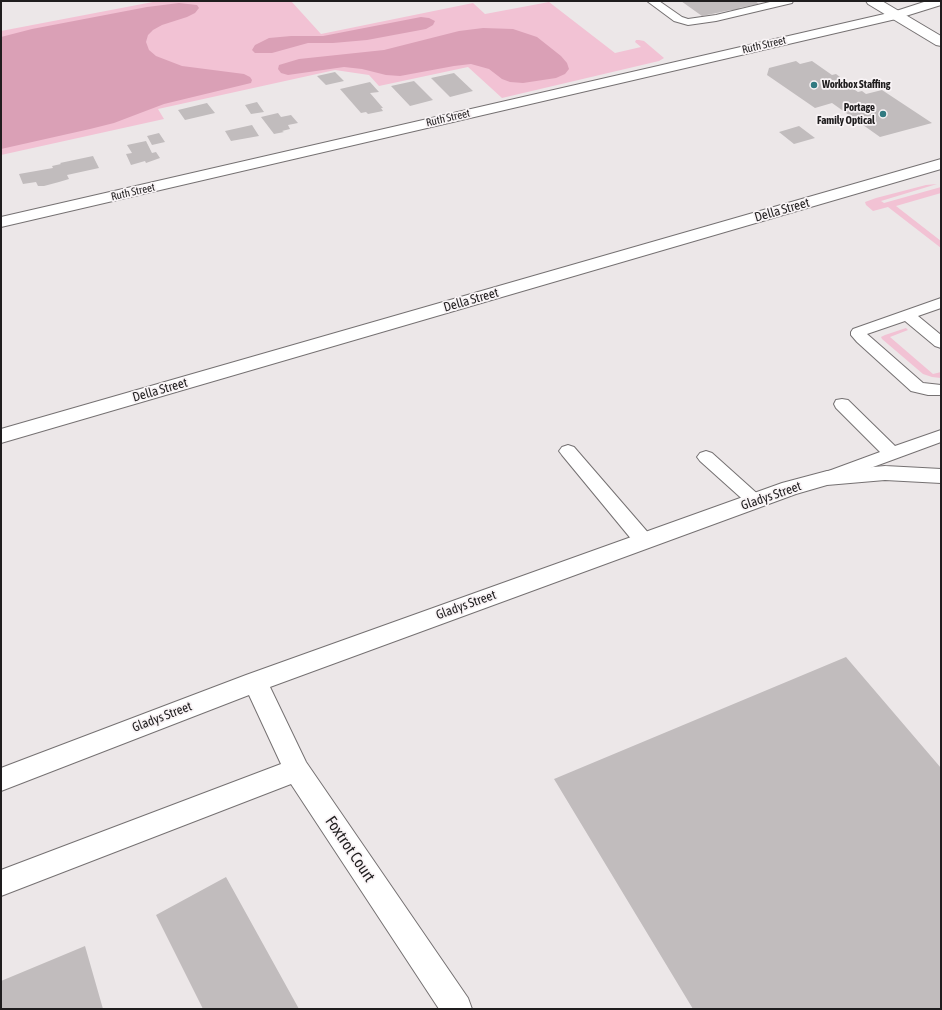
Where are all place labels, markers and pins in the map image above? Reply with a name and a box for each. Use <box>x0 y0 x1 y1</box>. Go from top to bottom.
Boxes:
place label: Workbox Staffing <box>822 78 891 92</box>
marker: Workbox Staffing <box>809 80 819 90</box>
place label: Portage Family Optical <box>817 101 875 127</box>
marker: Portage Family Optical <box>878 109 888 119</box>

